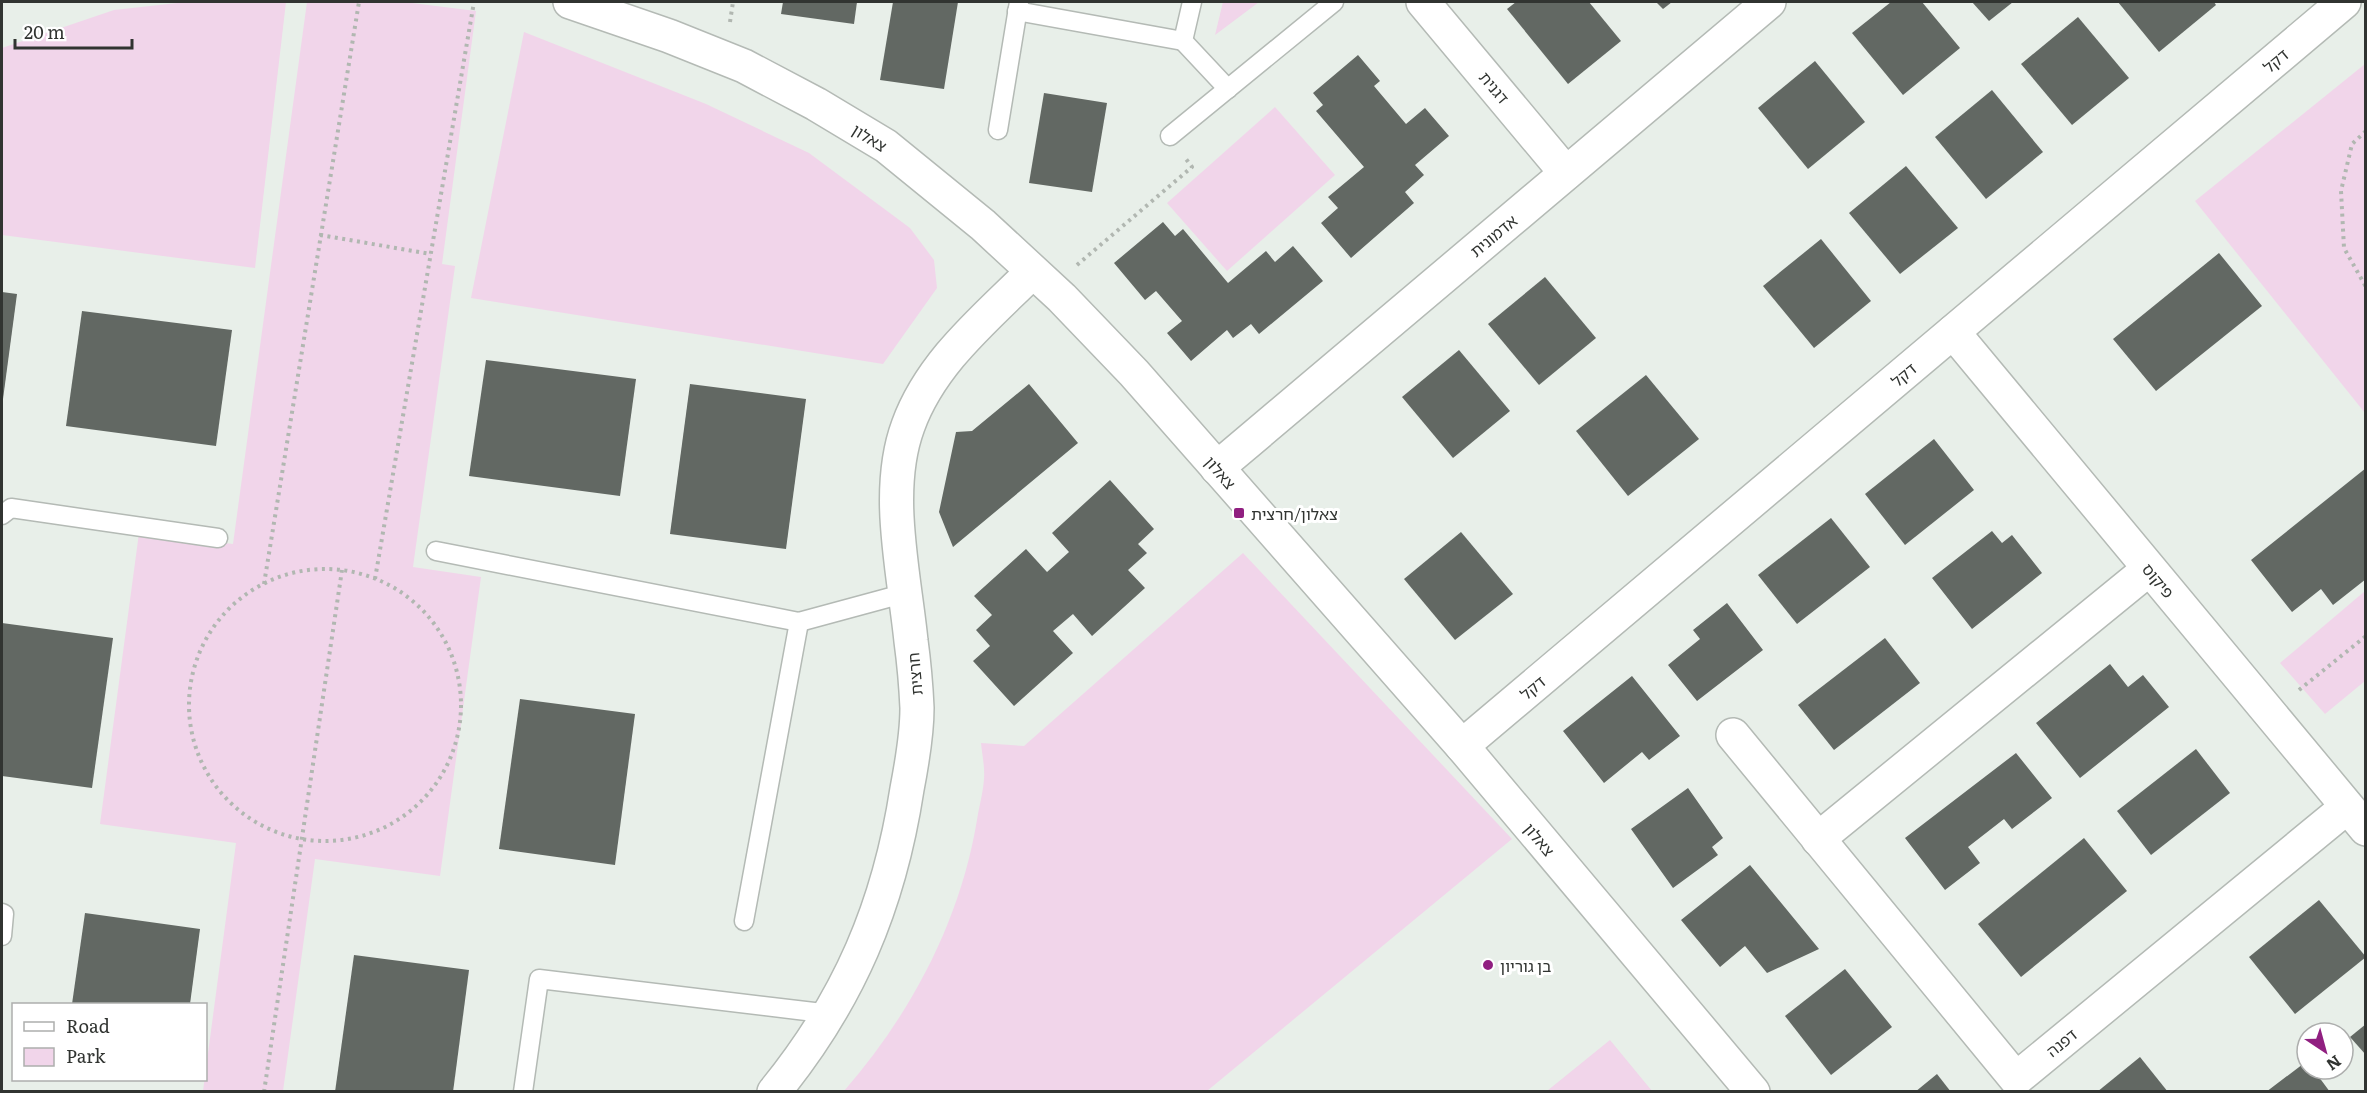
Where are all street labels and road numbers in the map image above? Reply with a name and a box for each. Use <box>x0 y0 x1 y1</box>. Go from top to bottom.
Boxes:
street label: דקל <box>2257 42 2293 78</box>
street label: דגנית <box>1474 66 1516 109</box>
street label: צאלון <box>848 117 892 157</box>
street label: אדמונית <box>1464 208 1522 262</box>
street label: דקל <box>1885 356 1921 392</box>
street label: צאלון <box>1200 450 1242 494</box>
street label: פיקוס <box>2137 557 2181 603</box>
street label: חרצית <box>900 652 928 696</box>
street label: דקל <box>1514 669 1550 705</box>
street label: צאלון <box>1519 817 1561 861</box>
street label: דפנה <box>2040 1022 2082 1062</box>

